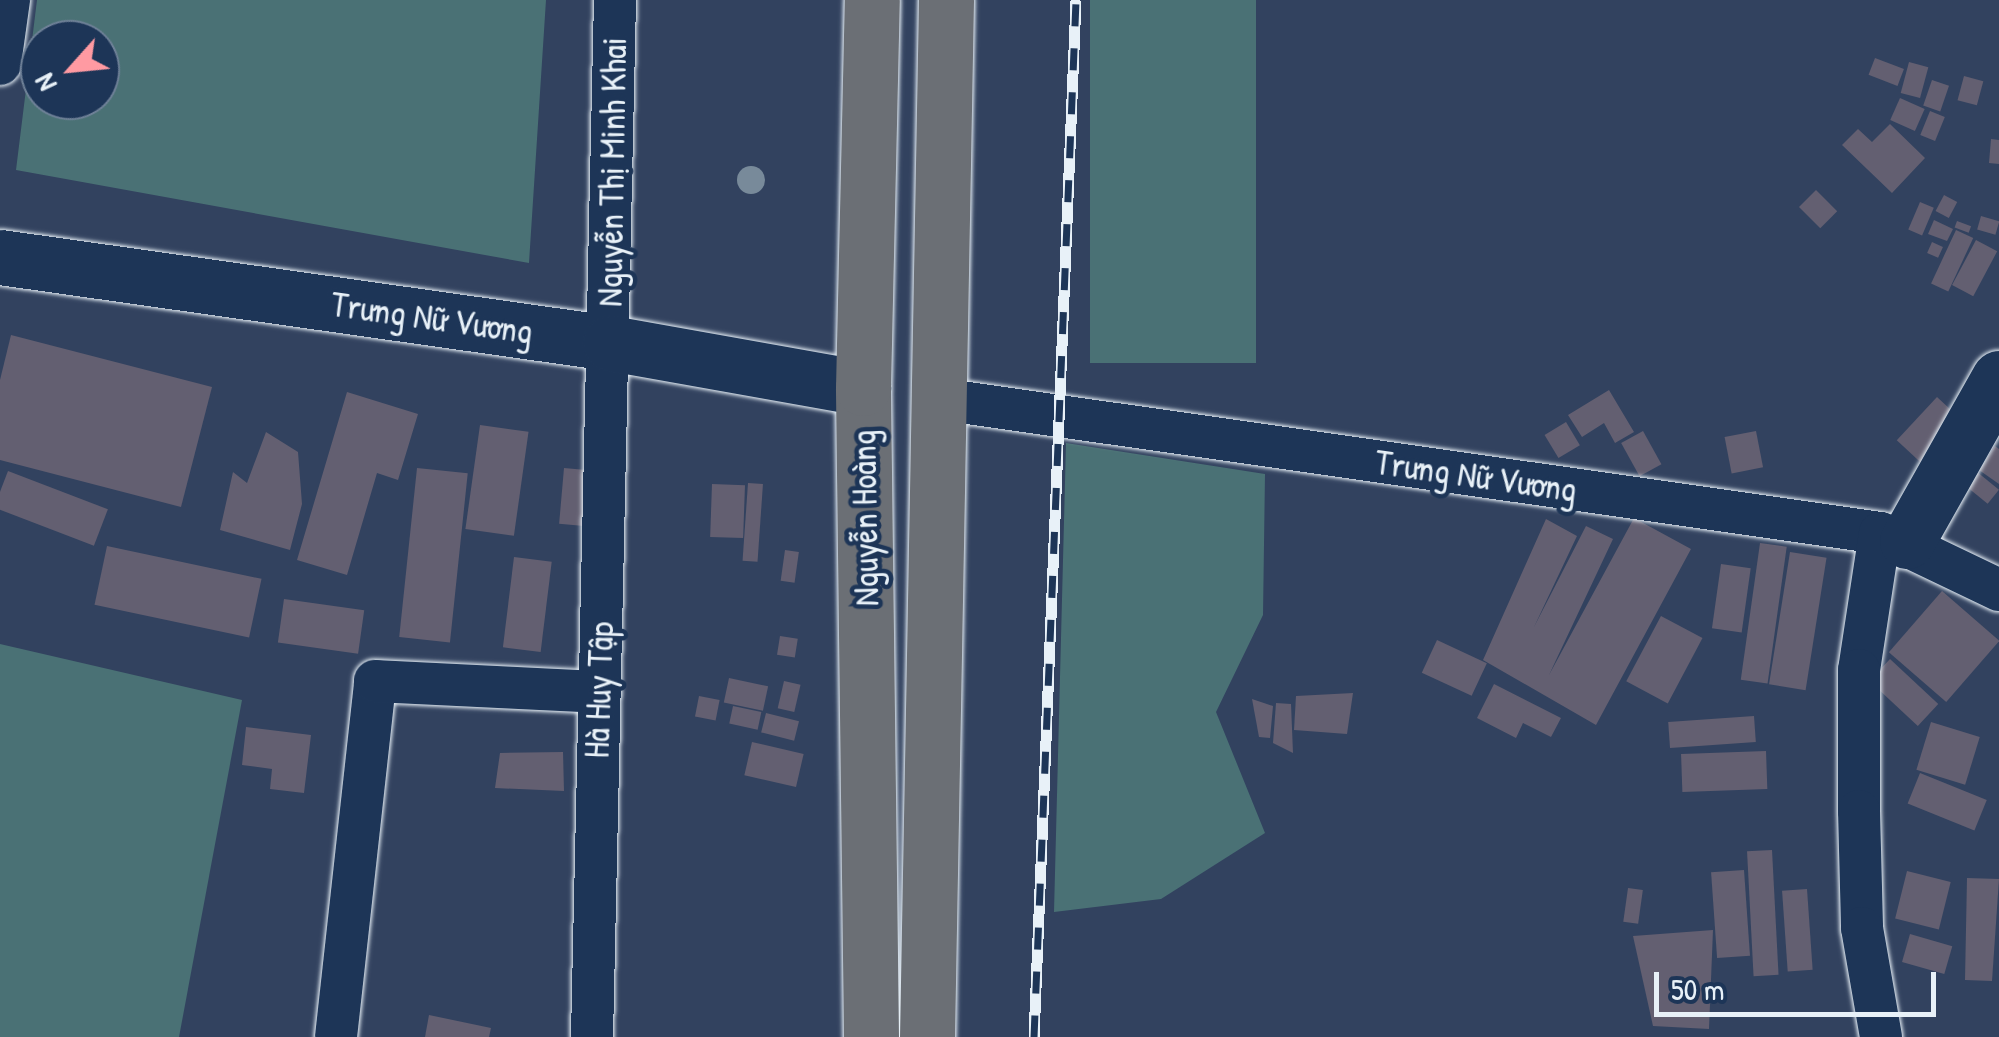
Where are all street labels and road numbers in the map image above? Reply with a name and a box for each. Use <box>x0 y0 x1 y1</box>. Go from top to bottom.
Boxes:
street label: Nguyễn Thị Minh Khai <box>589 37 635 307</box>
street label: Trưng Nữ Vương <box>328 283 536 353</box>
street label: Nguyễn Hoàng <box>842 429 888 607</box>
street label: Trưng Nữ Vương <box>1372 441 1580 511</box>
street label: Hà Huy Tập <box>576 621 622 759</box>

